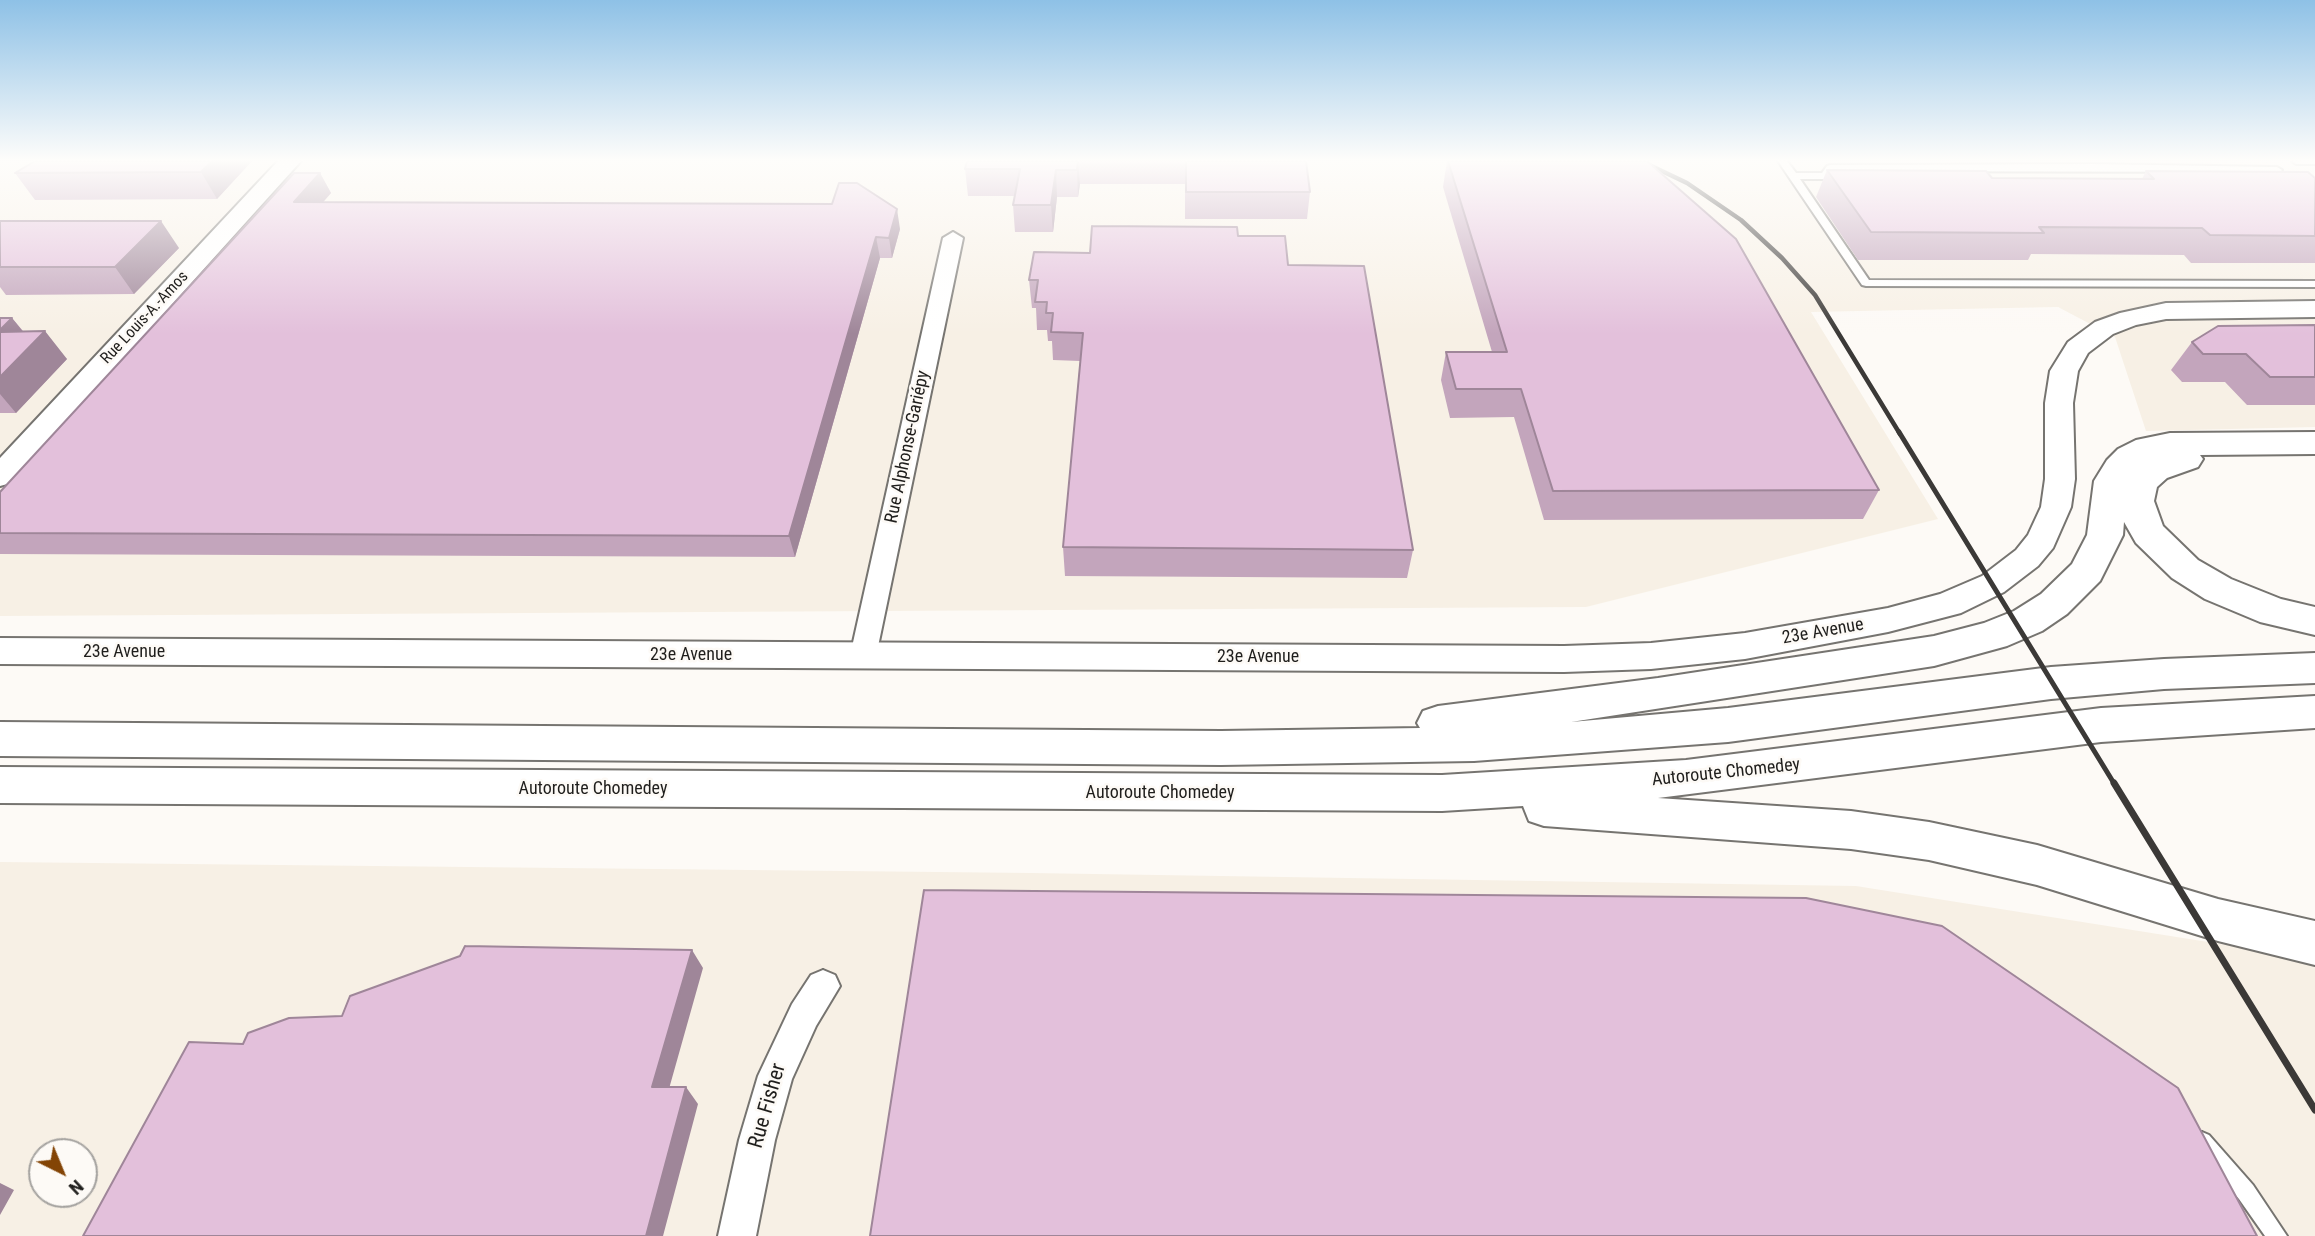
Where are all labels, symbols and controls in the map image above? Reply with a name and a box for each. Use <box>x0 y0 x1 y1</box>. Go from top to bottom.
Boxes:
street label: Rue Louis-A.-Amos <box>97 268 193 368</box>
street label: Rue Alphonse-Gariépy <box>881 369 935 525</box>
street label: 23e Avenue <box>1781 614 1865 650</box>
street label: 23e Avenue <box>83 641 165 663</box>
street label: 23e Avenue <box>650 644 732 666</box>
street label: 23e Avenue <box>1217 646 1299 668</box>
street label: Autoroute Chomedey <box>1651 754 1801 792</box>
street label: Autoroute Chomedey <box>519 778 667 800</box>
street label: Autoroute Chomedey <box>1086 782 1234 804</box>
street label: Rue Fisher <box>744 1061 792 1151</box>
north arrow <box>28 1138 98 1208</box>
text: N <box>64 1175 88 1200</box>

